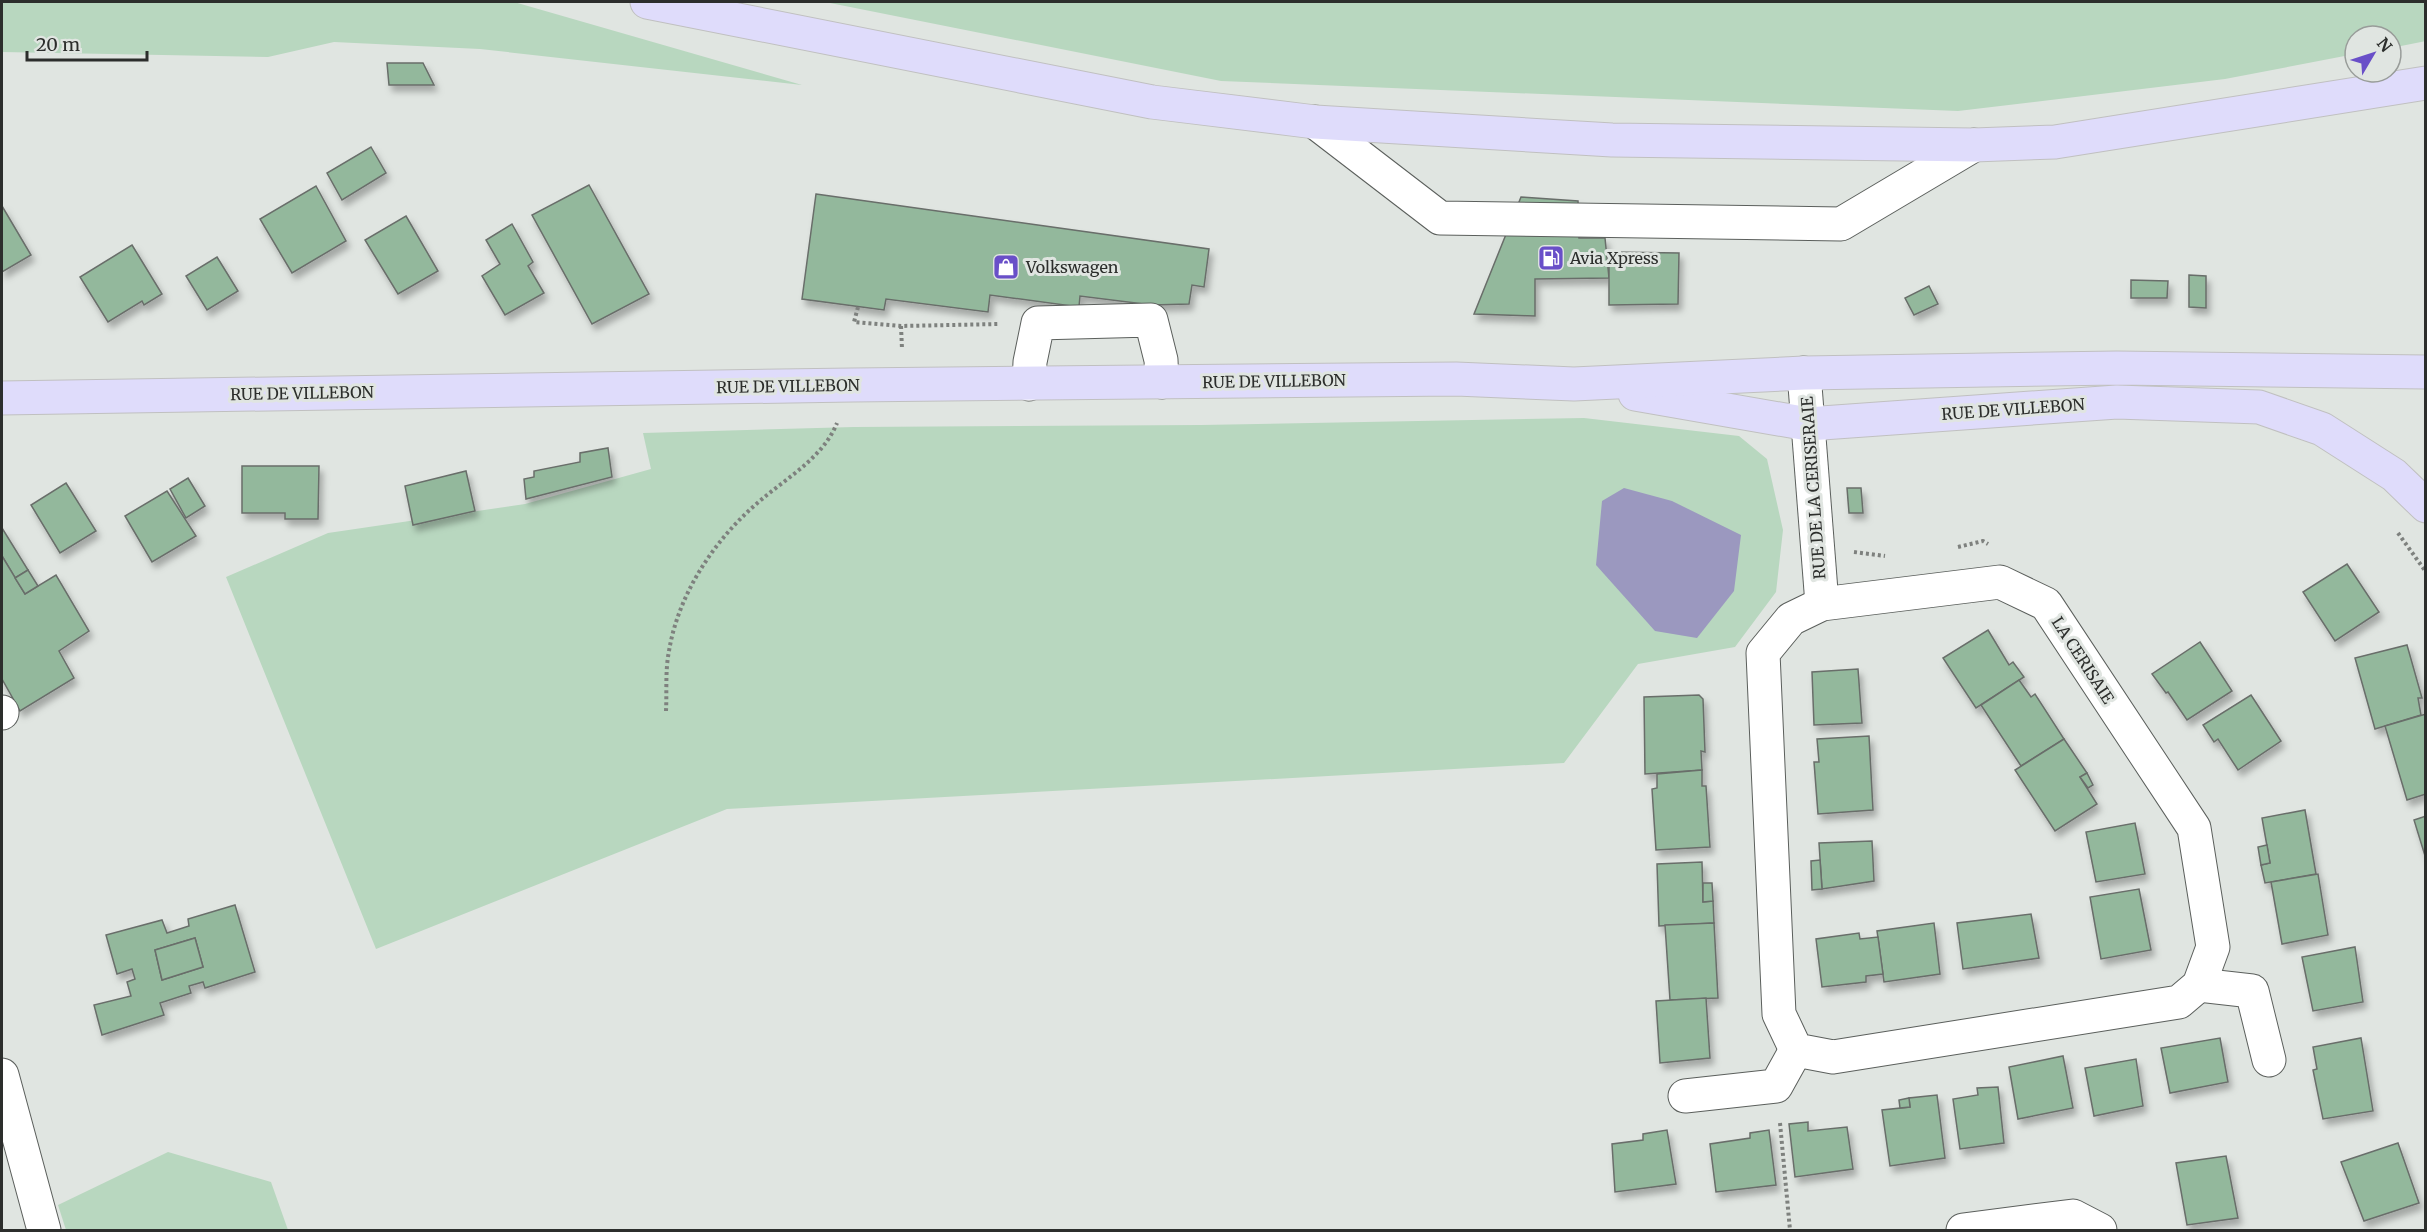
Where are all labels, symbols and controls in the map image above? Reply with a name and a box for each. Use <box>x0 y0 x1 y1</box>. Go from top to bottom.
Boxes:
scale bar <box>27 24 147 62</box>
north arrow <box>2343 24 2403 84</box>
text: 20 m <box>36 33 80 56</box>
text: N <box>2373 33 2397 56</box>
fuel station icon: Avia Xpress <box>1536 243 1566 273</box>
place label: Avia Xpress <box>1569 248 1659 268</box>
shop icon: Volkswagen <box>991 252 1021 282</box>
place label: Volkswagen <box>1025 257 1119 277</box>
street label: RUE DE VILLEBON <box>1202 370 1347 392</box>
street label: RUE DE VILLEBON <box>716 375 861 397</box>
street label: RUE DE VILLEBON <box>230 382 375 404</box>
street label: RUE DE VILLEBON <box>1941 394 2086 424</box>
street label: RUE DE LA CERISERAIE <box>1797 395 1829 580</box>
street label: LA CERISAIE <box>2048 613 2119 708</box>

